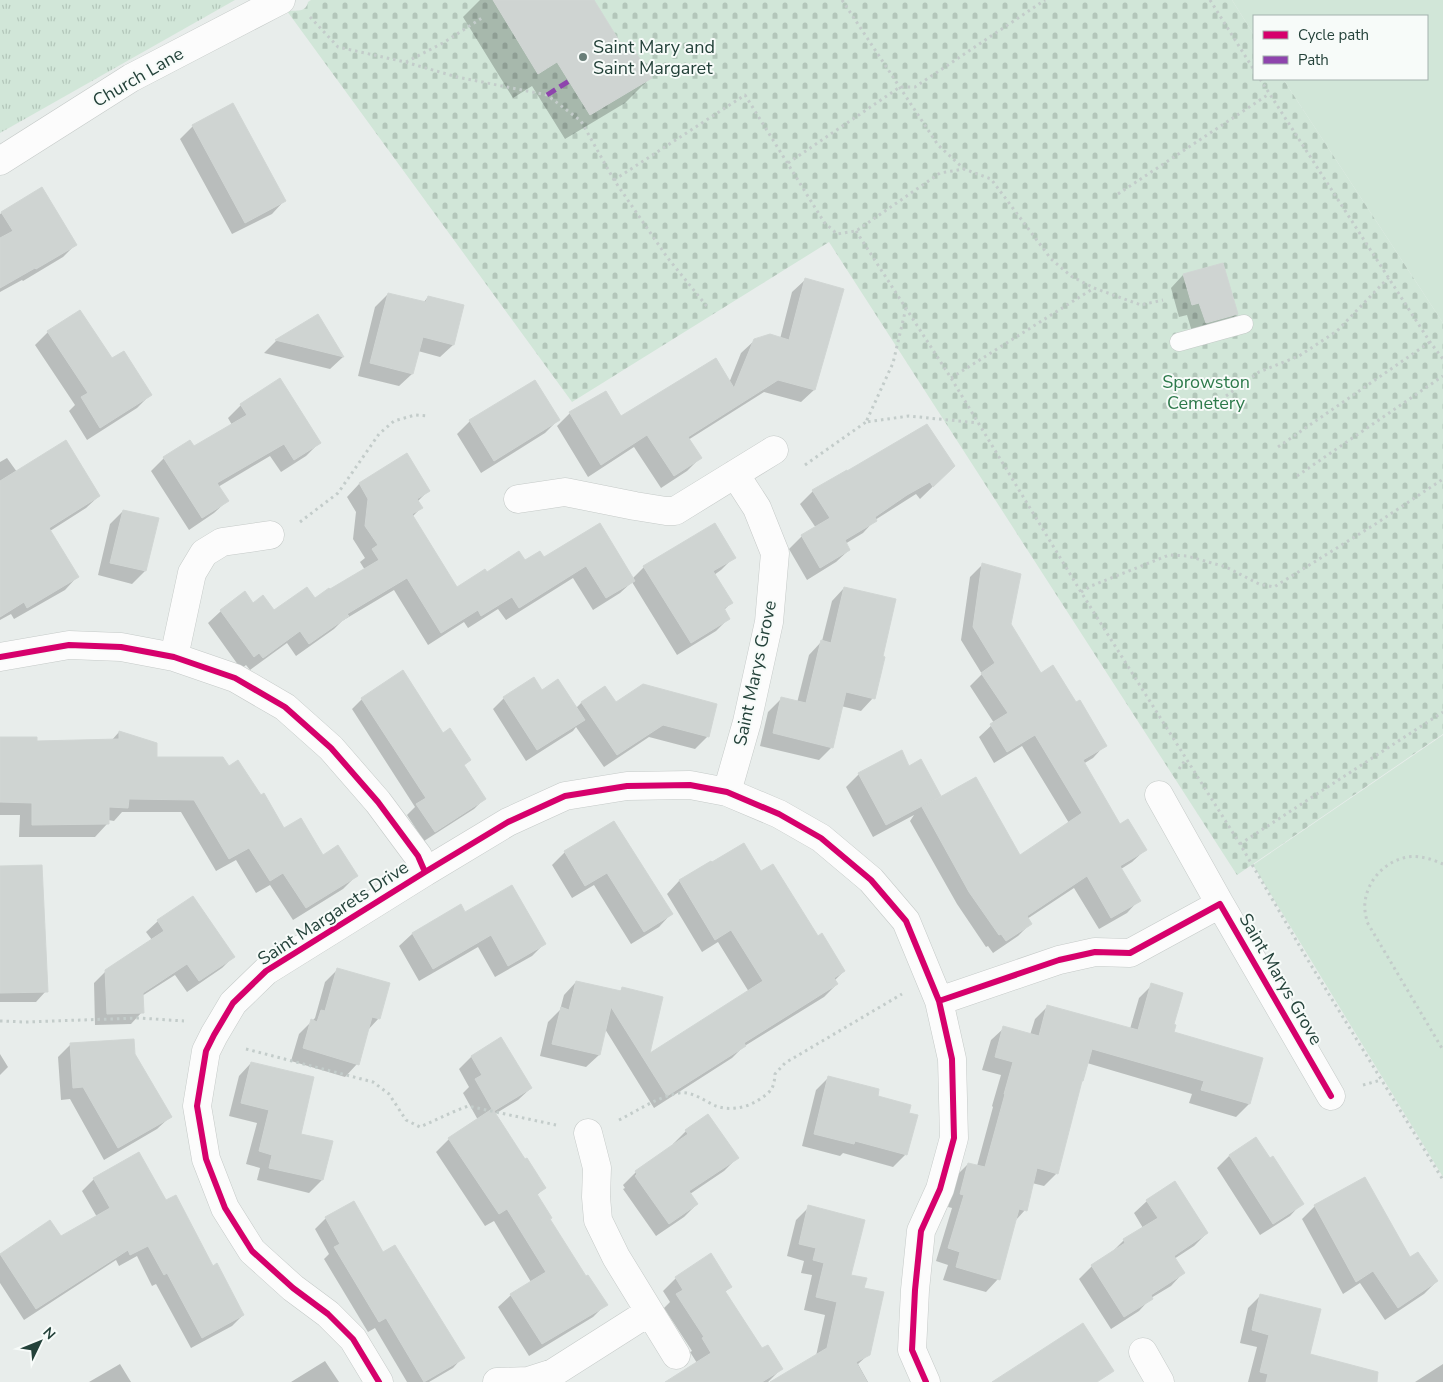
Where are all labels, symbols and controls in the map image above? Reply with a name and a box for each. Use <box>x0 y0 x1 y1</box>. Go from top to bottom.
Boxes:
legend <box>1253 15 1428 80</box>
text: Cycle path <box>1298 25 1369 45</box>
place label: Saint Mary and Saint Margaret <box>593 35 715 80</box>
street label: Church Lane <box>88 41 188 113</box>
text: Path <box>1298 50 1329 70</box>
marker: Saint Mary and Saint Margaret <box>577 51 589 63</box>
park label: Sprowston Cemetery <box>1162 370 1250 415</box>
street label: Saint Marys Grove <box>728 598 782 748</box>
street label: Saint Margarets Drive <box>253 855 413 971</box>
street label: Saint Marys Grove <box>1234 909 1328 1049</box>
north arrow <box>15 1317 65 1367</box>
text: N <box>39 1323 60 1344</box>

